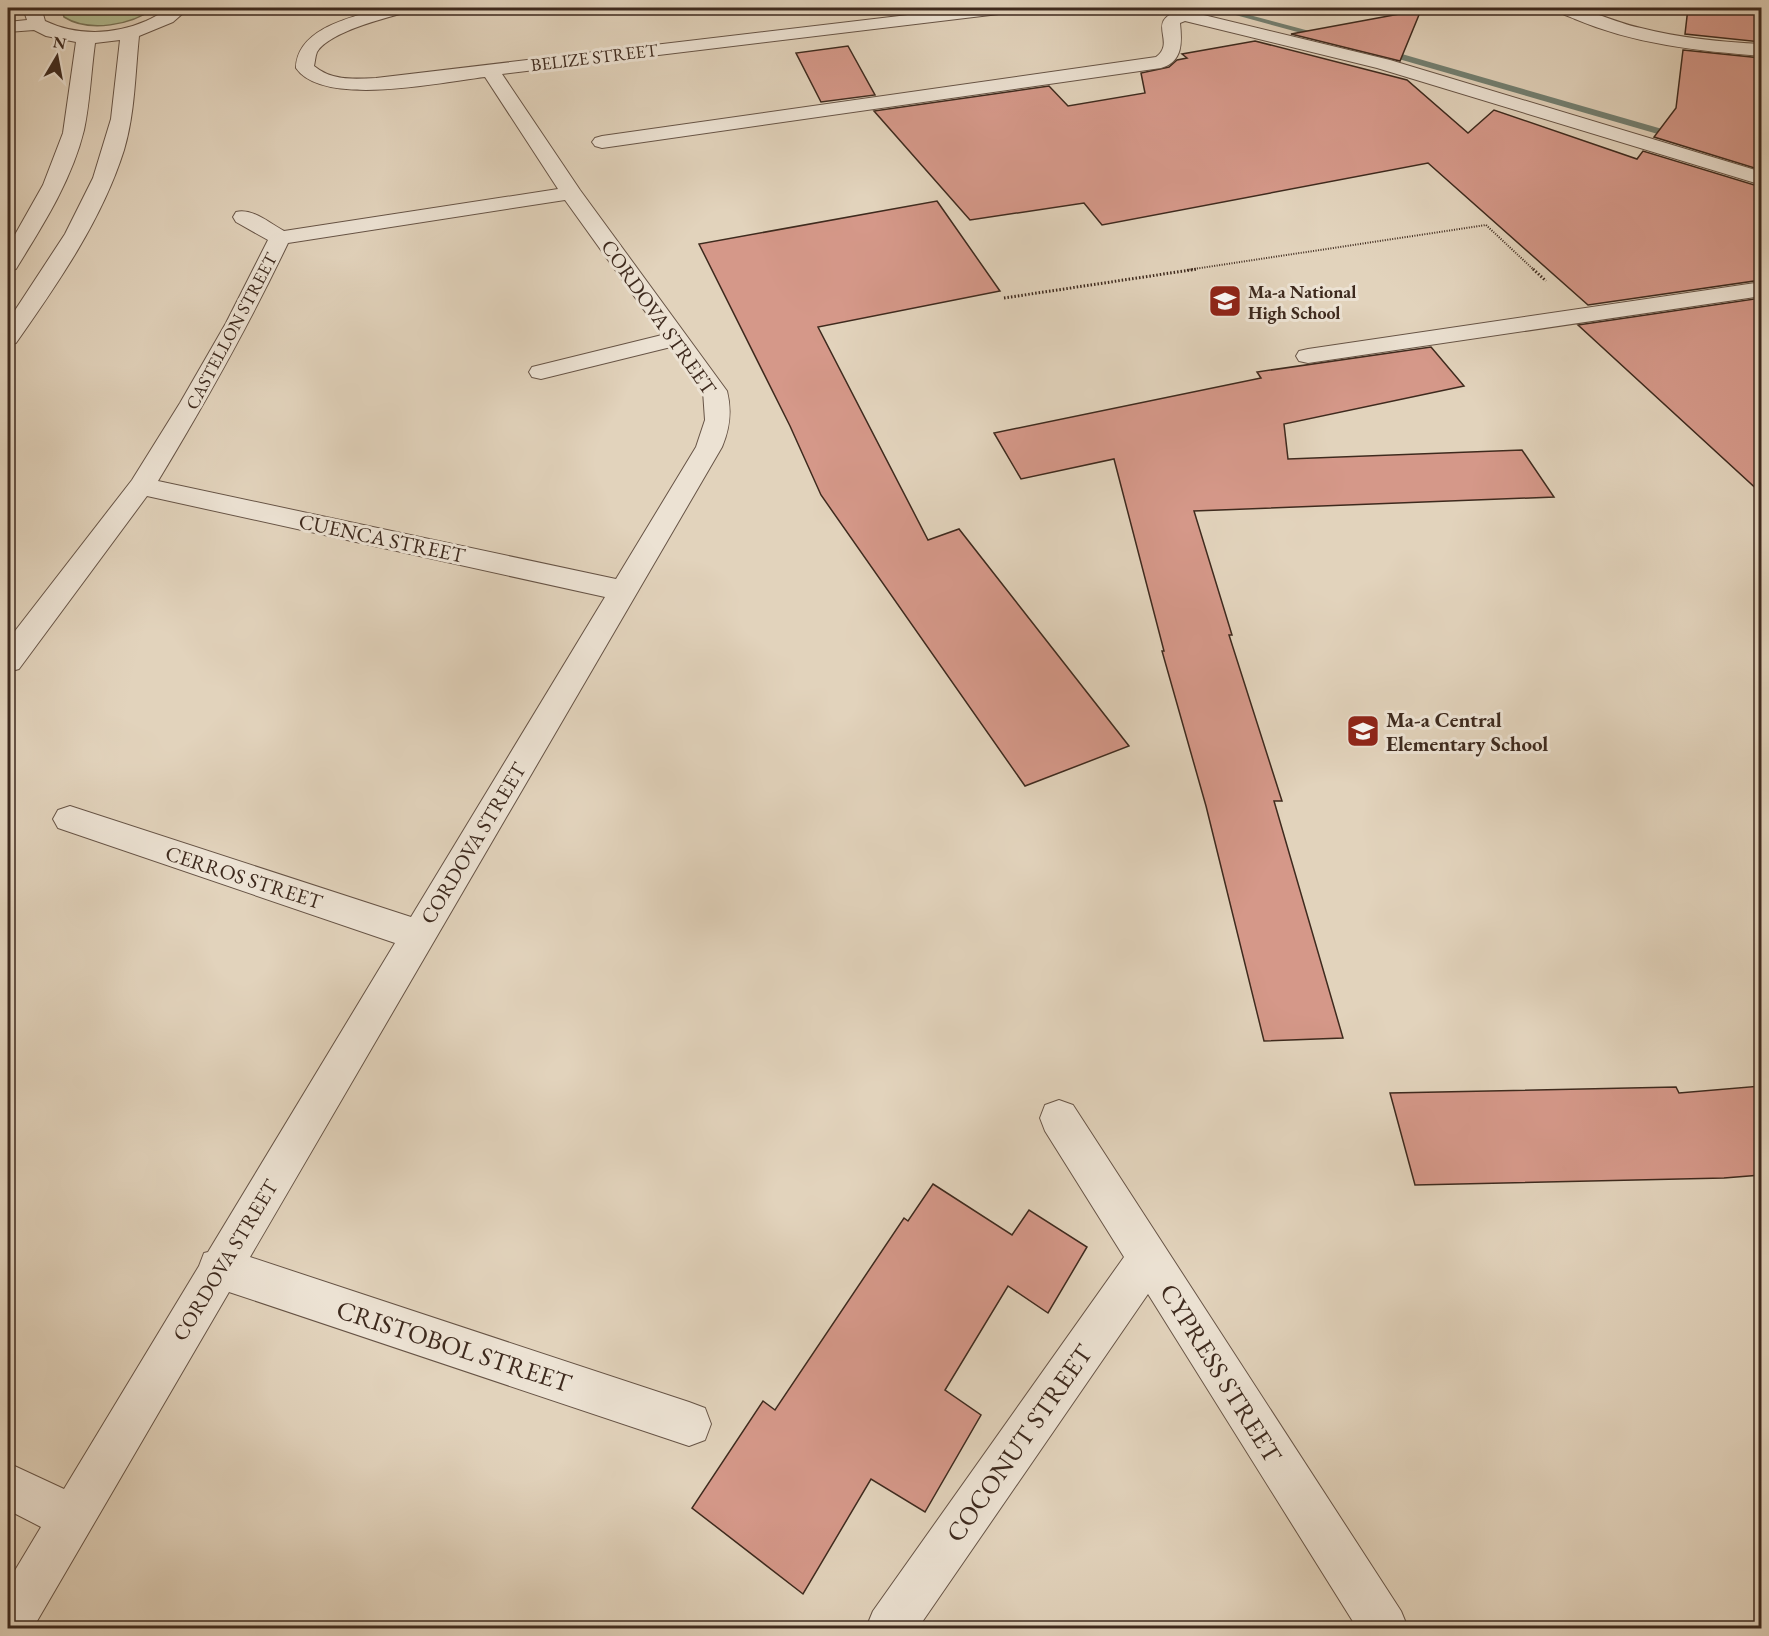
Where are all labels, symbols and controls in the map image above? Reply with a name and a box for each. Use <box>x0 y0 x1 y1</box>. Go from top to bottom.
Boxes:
north arrow <box>27 27 87 87</box>
text: N <box>51 31 68 54</box>
street label: BELIZE STREET <box>529 38 660 76</box>
street label: CORDOVA STREET <box>595 234 723 401</box>
street label: CASTELLON STREET <box>180 248 282 413</box>
place label: Ma-a National High School <box>1248 280 1356 324</box>
school or university icon: Ma-a National High School <box>1207 283 1243 319</box>
street label: CUENCA STREET <box>296 507 468 569</box>
place label: Ma-a Central Elementary School <box>1386 706 1548 757</box>
school or university icon: Ma-a Central Elementary School <box>1345 713 1381 749</box>
street label: CORDOVA STREET <box>414 757 532 929</box>
street label: CERROS STREET <box>162 839 327 915</box>
street label: CORDOVA STREET <box>166 1174 284 1346</box>
street label: CYPRESS STREET <box>1152 1277 1290 1470</box>
street label: CRISTOBOL STREET <box>332 1292 576 1400</box>
street label: COCONUT STREET <box>938 1337 1100 1549</box>

